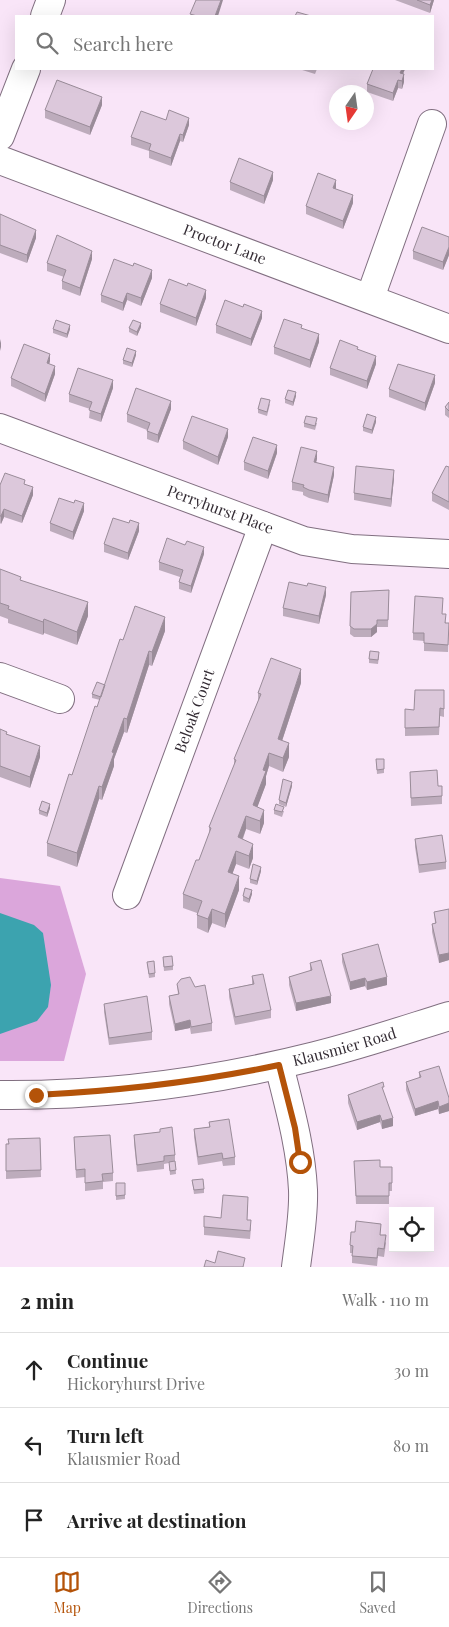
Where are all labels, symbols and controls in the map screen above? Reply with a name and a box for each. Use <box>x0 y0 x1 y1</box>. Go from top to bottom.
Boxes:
search box <box>15 15 434 70</box>
icon: search <box>33 29 61 57</box>
text: Search here <box>73 30 173 56</box>
north arrow <box>329 85 374 130</box>
street label: Proctor Lane <box>181 219 269 268</box>
street label: Perryhurst Place <box>165 480 277 538</box>
street label: Beloak Court <box>169 665 219 755</box>
street label: Klausmier Road <box>290 1022 399 1070</box>
route end <box>25 1084 48 1107</box>
route start <box>289 1151 312 1174</box>
map controls <box>389 1207 434 1252</box>
button: locate <box>389 1207 434 1252</box>
text: 2 min <box>20 1286 74 1314</box>
text: Walk · 110 m <box>342 1289 429 1310</box>
text: Continue <box>67 1347 148 1373</box>
icon: ahead <box>20 1356 48 1384</box>
text: 30 m <box>394 1360 429 1381</box>
text: Hickoryhurst Drive <box>67 1373 205 1394</box>
text: Turn left <box>67 1422 144 1448</box>
icon: left <box>20 1431 48 1459</box>
text: 80 m <box>393 1435 429 1456</box>
text: Klausmier Road <box>67 1448 181 1469</box>
icon: arrive <box>20 1506 48 1534</box>
text: Arrive at destination <box>67 1507 247 1533</box>
tab: Map <box>53 1568 81 1617</box>
tab: Directions <box>188 1568 253 1617</box>
tab: Saved <box>359 1568 396 1617</box>

